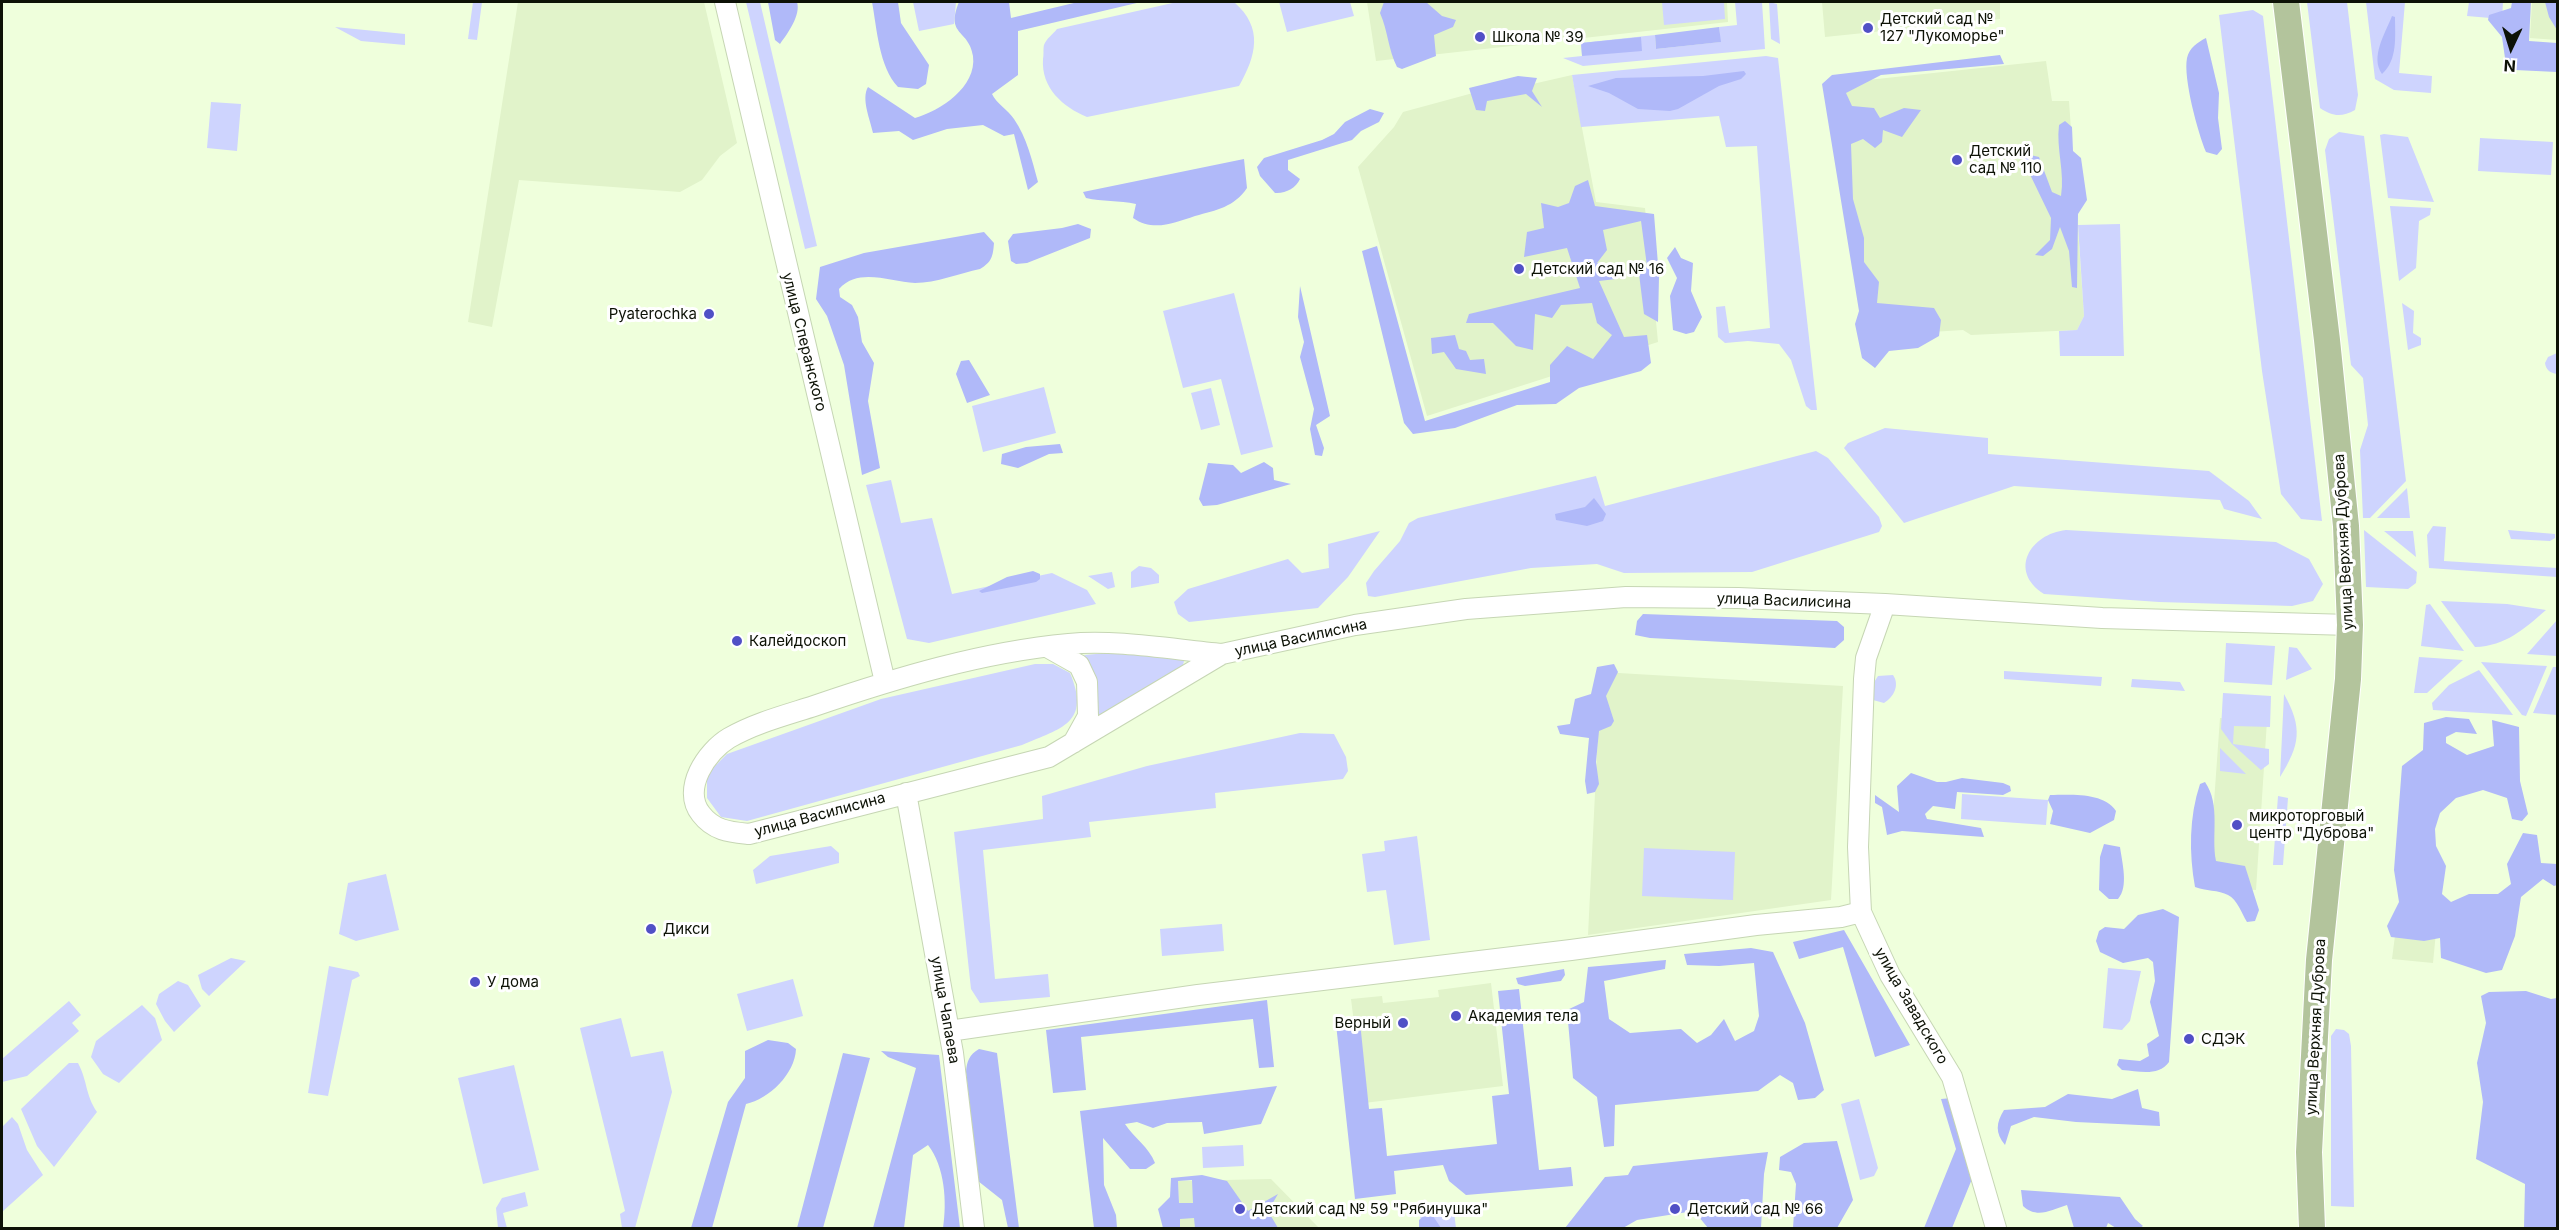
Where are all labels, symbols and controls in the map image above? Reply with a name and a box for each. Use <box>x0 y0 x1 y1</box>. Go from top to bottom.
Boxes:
place label: Детский сад № 127 "Лукоморье" <box>1880 10 2004 45</box>
north arrow <box>2481 18 2541 78</box>
marker: Детский сад № 127 "Лукоморье" <box>1861 21 1875 35</box>
place label: Школа № 39 <box>1492 28 1584 46</box>
marker: Школа № 39 <box>1473 30 1487 44</box>
text: N <box>2503 56 2517 76</box>
place label: Детский сад № 110 <box>1969 142 2042 177</box>
marker: Детский сад № 110 <box>1950 153 1964 167</box>
place label: Детский сад № 16 <box>1531 260 1664 278</box>
marker: Детский сад № 16 <box>1512 262 1526 276</box>
street label: улица Сперанского <box>778 271 830 413</box>
place label: Pyaterochka <box>609 305 697 323</box>
marker: Pyaterochka <box>702 307 716 321</box>
street label: улица Верхняя Дуброва <box>2330 453 2358 631</box>
street label: улица Василисина <box>1716 590 1852 612</box>
street label: улица Василисина <box>1233 615 1369 661</box>
place label: Калейдоскоп <box>749 632 846 650</box>
marker: Калейдоскоп <box>730 634 744 648</box>
street label: улица Василисина <box>753 789 887 841</box>
place label: микроторговый центр "Дуброва" <box>2249 807 2374 842</box>
marker: микроторговый центр "Дуброва" <box>2230 818 2244 832</box>
place label: Дикси <box>663 920 709 938</box>
marker: Дикси <box>644 922 658 936</box>
street label: улица Верхняя Дуброва <box>2302 938 2330 1116</box>
street label: улица Завадского <box>1870 945 1952 1067</box>
street label: улица Чапаева <box>927 955 963 1065</box>
place label: У дома <box>487 973 539 991</box>
marker: У дома <box>468 975 482 989</box>
place label: Академия тела <box>1468 1007 1579 1025</box>
marker: Академия тела <box>1449 1009 1463 1023</box>
place label: Верный <box>1334 1014 1391 1032</box>
marker: Верный <box>1396 1016 1410 1030</box>
place label: СДЭК <box>2201 1030 2245 1048</box>
marker: СДЭК <box>2182 1032 2196 1046</box>
place label: Детский сад № 59 "Рябинушка" <box>1252 1200 1488 1218</box>
place label: Детский сад № 66 <box>1687 1200 1823 1218</box>
marker: Детский сад № 59 "Рябинушка" <box>1233 1202 1247 1216</box>
marker: Детский сад № 66 <box>1668 1202 1682 1216</box>

